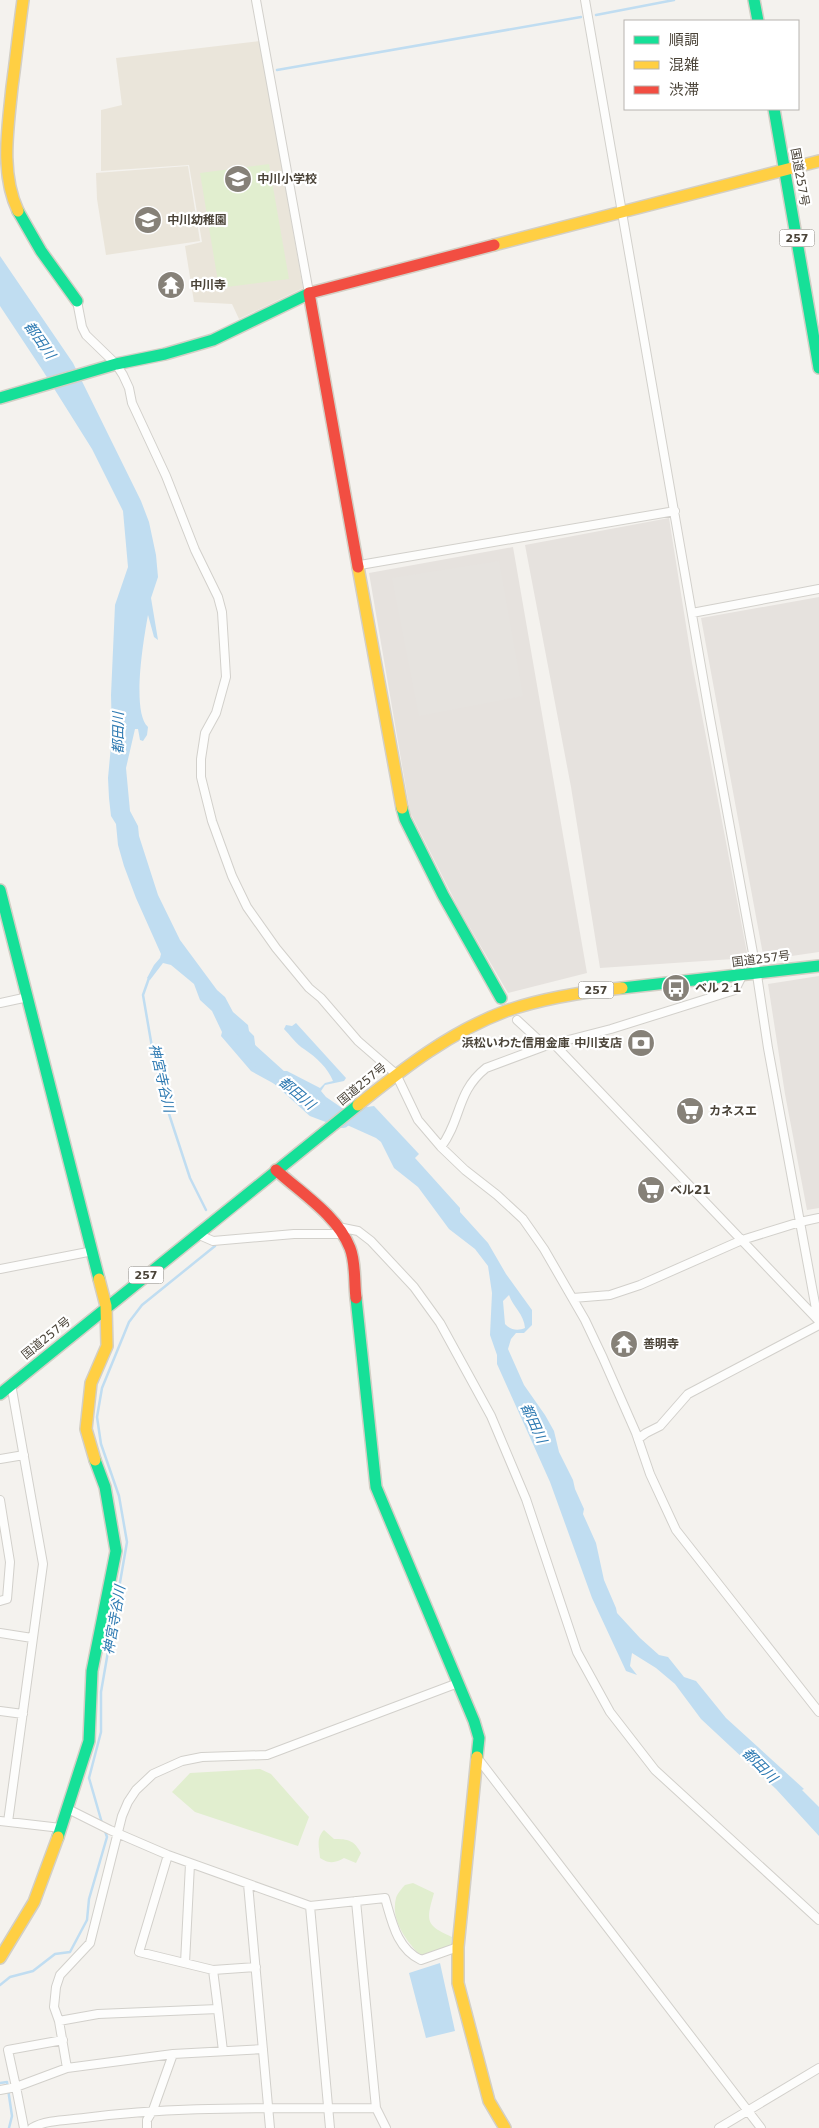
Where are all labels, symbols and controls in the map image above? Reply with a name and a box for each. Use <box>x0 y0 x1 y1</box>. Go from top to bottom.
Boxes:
legend <box>624 20 799 110</box>
text: 順調 <box>669 31 699 49</box>
text: 混雑 <box>669 56 699 74</box>
text: 渋滞 <box>669 81 699 99</box>
street label: 国道257号 <box>788 147 812 207</box>
school or university icon: 中川小学校 <box>223 164 253 194</box>
place label: 中川小学校 <box>257 172 317 186</box>
school or university icon: 中川幼稚園 <box>133 205 163 235</box>
place label: 中川幼稚園 <box>167 213 227 227</box>
road number: 257 <box>780 230 814 247</box>
temple icon: 中川寺 <box>156 270 186 300</box>
place label: 中川寺 <box>190 278 226 292</box>
water label: 都田川 <box>21 318 60 363</box>
water label: 都田川 <box>110 710 126 754</box>
street label: 国道257号 <box>731 948 791 970</box>
bus stop icon: ベル２１ <box>661 973 691 1003</box>
place label: ベル２１ <box>695 981 743 995</box>
road number: 257 <box>578 982 614 998</box>
bank icon: 浜松いわた信用金庫 中川支店 <box>626 1028 656 1058</box>
place label: 浜松いわた信用金庫 中川支店 <box>462 1036 622 1050</box>
water label: 神宮寺谷川 <box>146 1042 178 1116</box>
street label: 国道257号 <box>335 1060 389 1108</box>
water label: 都田川 <box>276 1073 320 1114</box>
supermarket icon: カネスエ <box>675 1096 705 1126</box>
place label: カネスエ <box>709 1104 757 1118</box>
supermarket icon: ベル21 <box>636 1175 666 1205</box>
place label: ベル21 <box>670 1183 711 1197</box>
road number: 257 <box>128 1266 164 1284</box>
street label: 国道257号 <box>19 1314 73 1362</box>
temple icon: 善明寺 <box>609 1329 639 1359</box>
place label: 善明寺 <box>643 1337 679 1351</box>
water label: 都田川 <box>518 1401 551 1447</box>
water label: 神宮寺谷川 <box>100 1582 128 1656</box>
water label: 都田川 <box>739 1744 782 1787</box>

